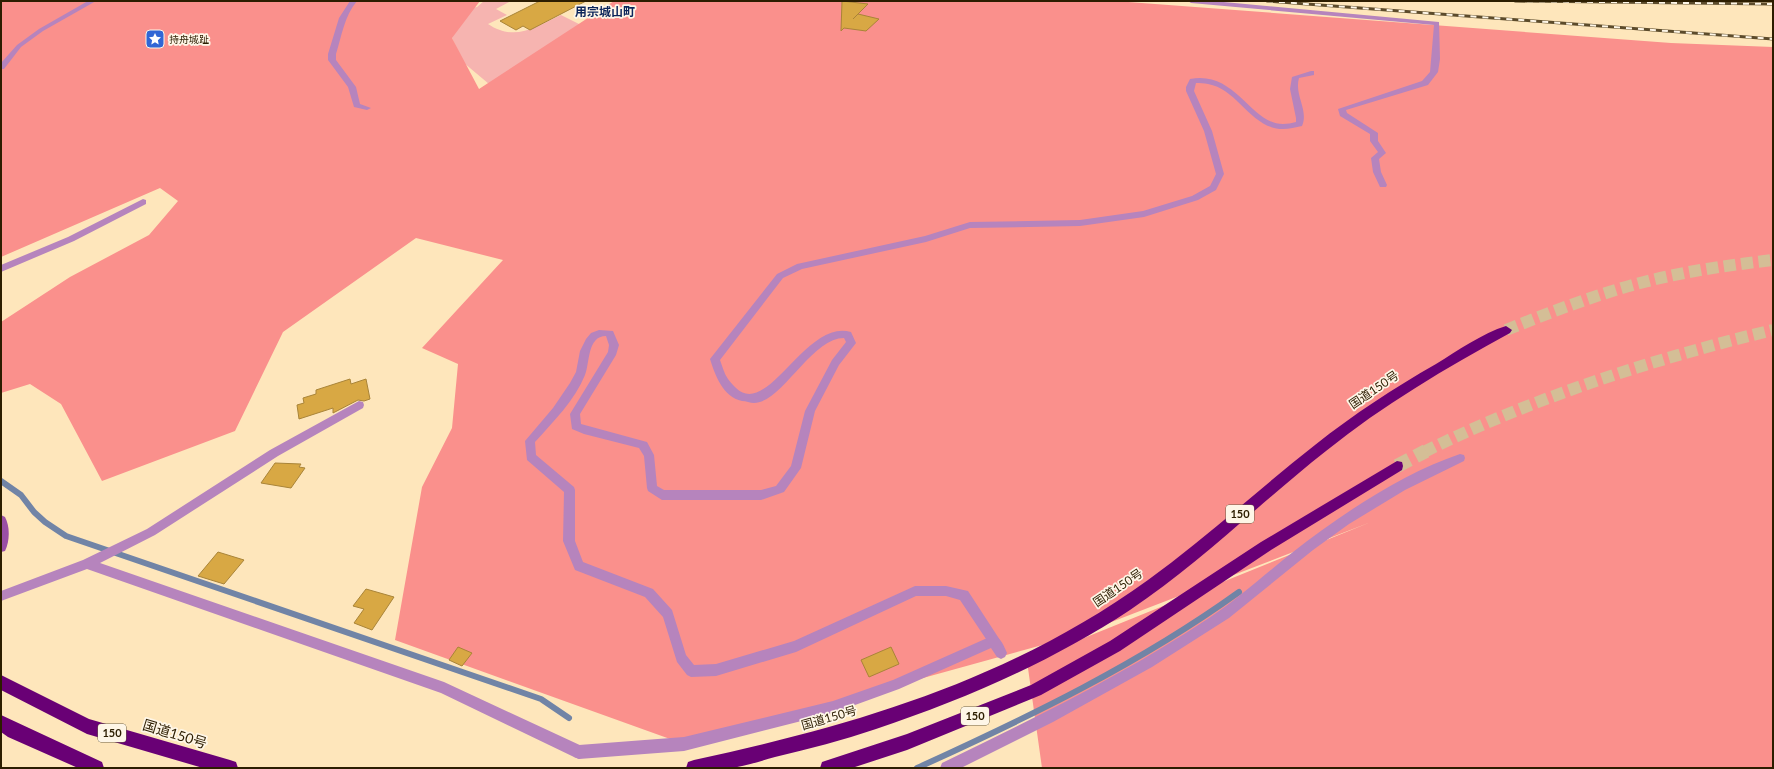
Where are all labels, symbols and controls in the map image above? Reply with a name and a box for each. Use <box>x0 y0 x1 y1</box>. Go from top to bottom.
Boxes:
district label: 用宗城山町 <box>575 4 635 19</box>
place icon: 持舟城趾 <box>144 28 166 50</box>
place label: 持舟城趾 <box>169 33 209 45</box>
street label: 国道150号 <box>1346 367 1401 412</box>
road number: 150 <box>1226 505 1254 523</box>
street label: 国道150号 <box>1090 565 1145 610</box>
street label: 国道150号 <box>799 702 858 733</box>
road number: 150 <box>961 707 989 725</box>
street label: 国道150号 <box>141 716 209 751</box>
road number: 150 <box>98 724 126 742</box>

